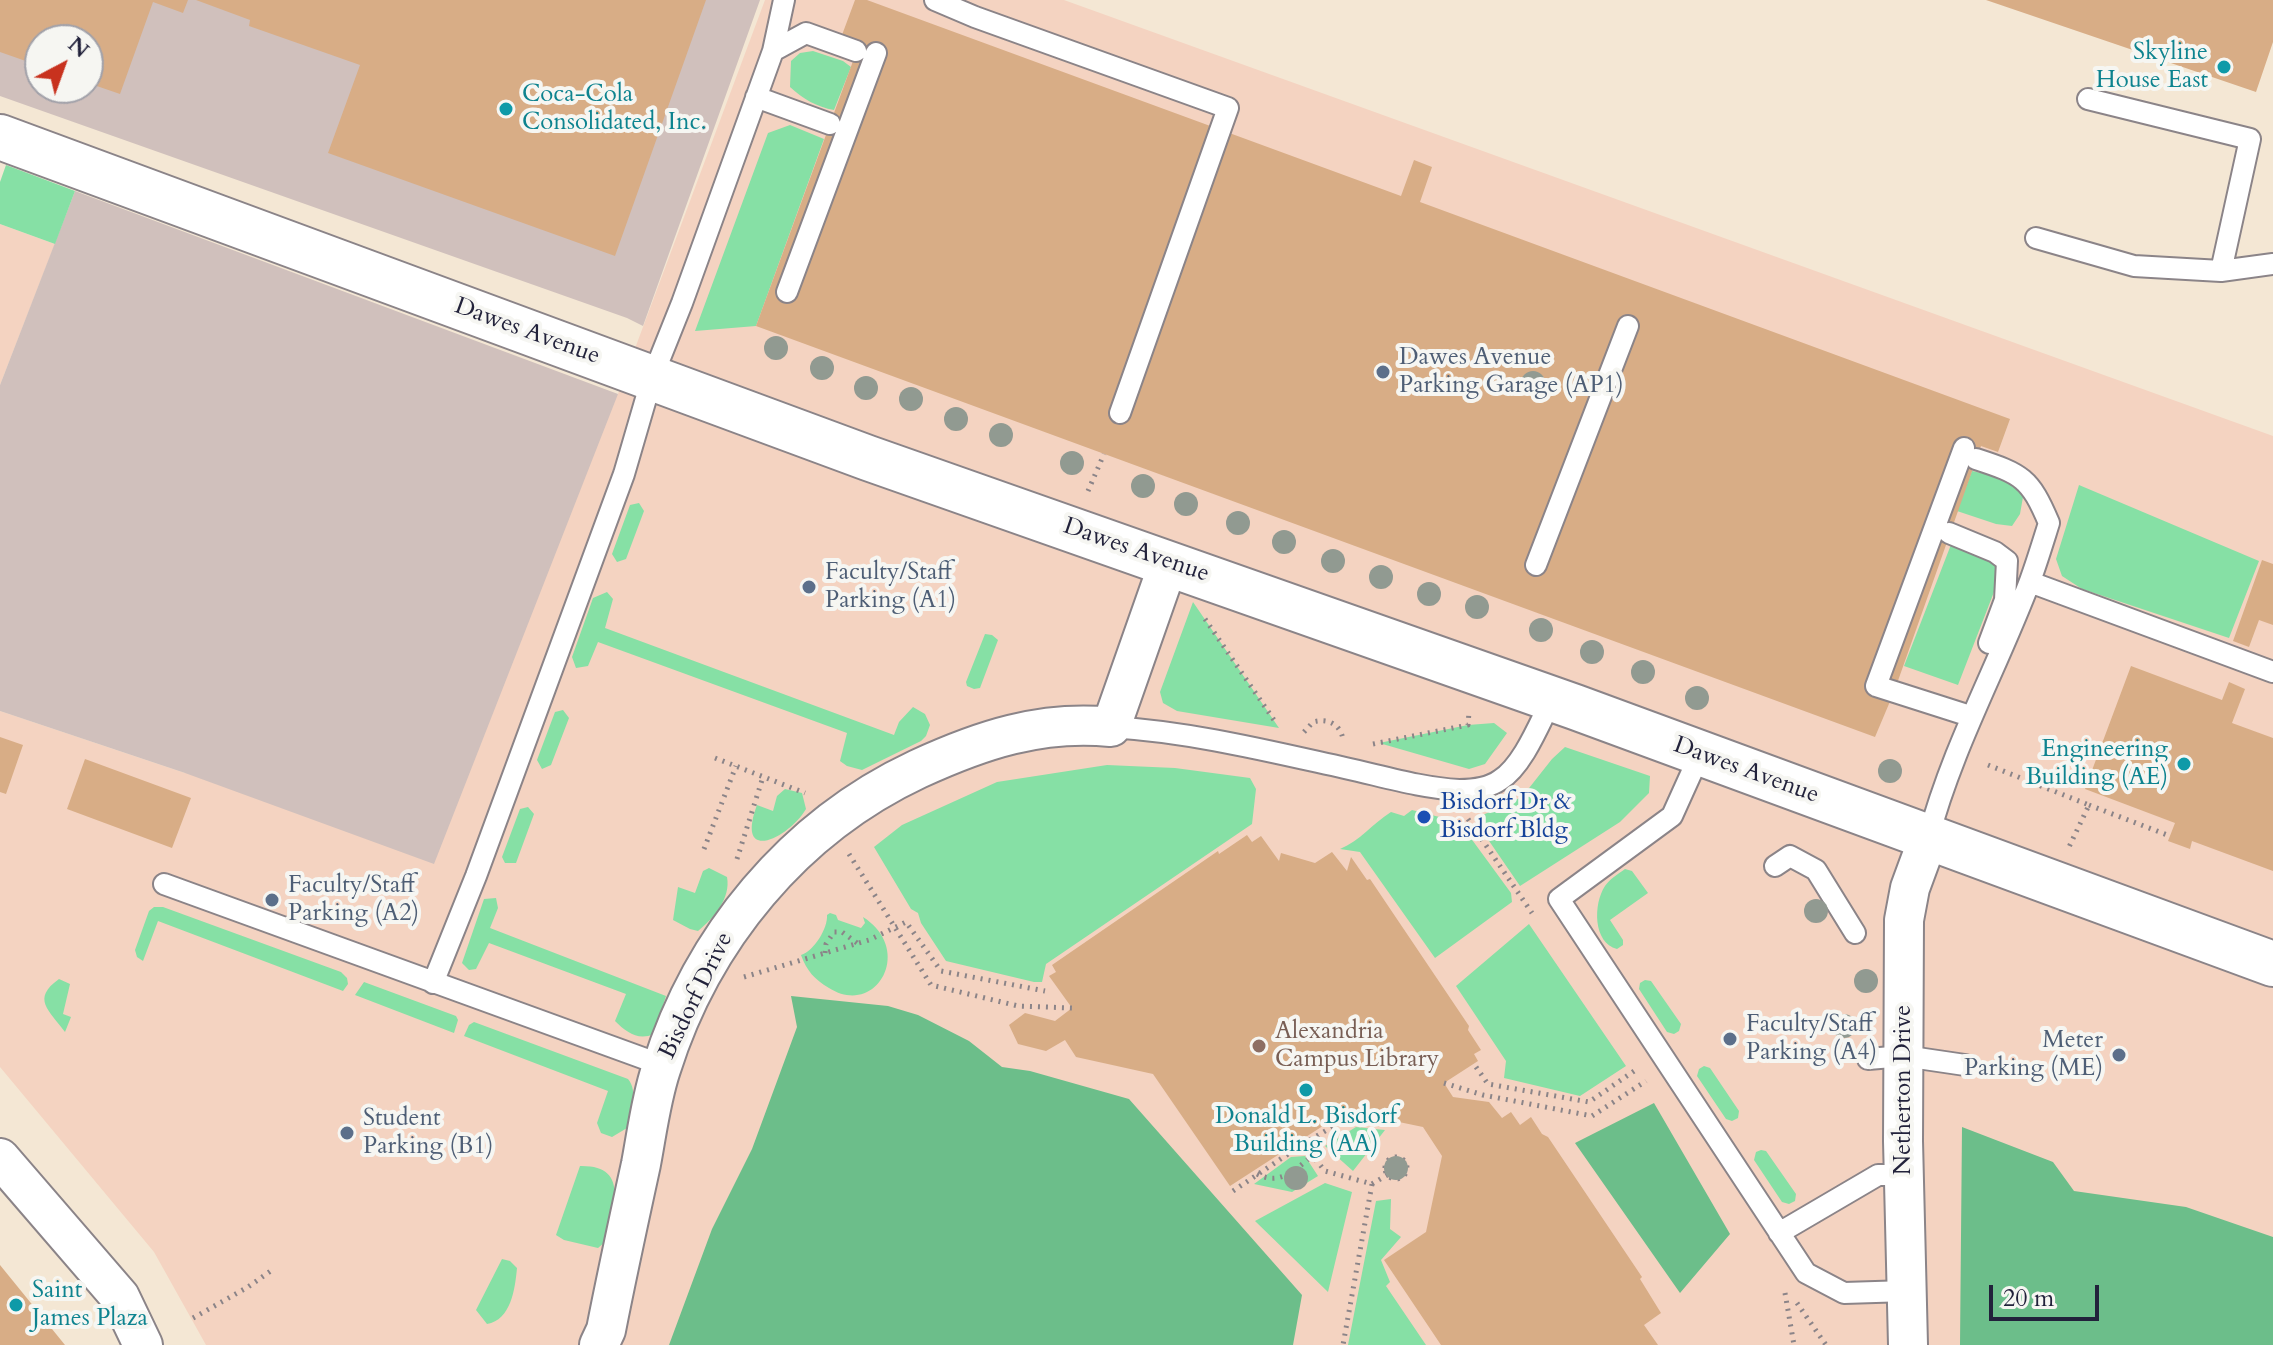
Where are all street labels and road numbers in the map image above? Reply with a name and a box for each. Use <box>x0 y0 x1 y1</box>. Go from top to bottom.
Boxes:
street label: Dawes Avenue <box>451 292 603 372</box>
street label: Dawes Avenue <box>1059 513 1213 589</box>
street label: Dawes Avenue <box>1670 731 1822 811</box>
street label: Bisdorf Drive <box>654 928 740 1064</box>
street label: Netherton Drive <box>1890 1005 1918 1175</box>

